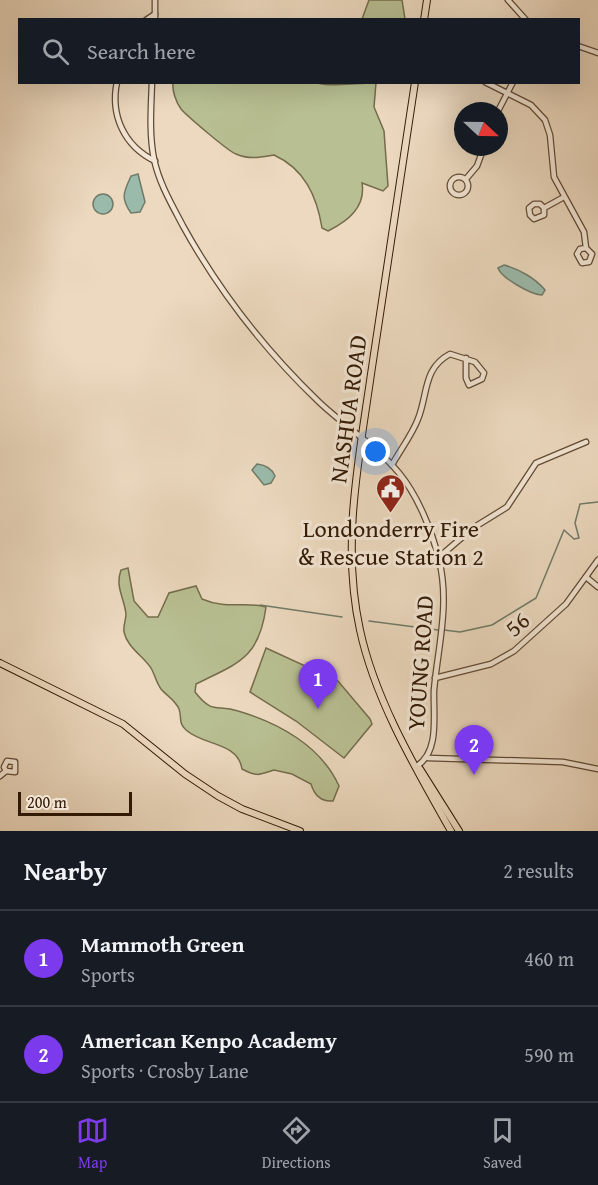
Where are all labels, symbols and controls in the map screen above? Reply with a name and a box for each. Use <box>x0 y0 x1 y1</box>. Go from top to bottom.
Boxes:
search box <box>18 18 580 84</box>
icon: search <box>39 35 72 68</box>
text: Search here <box>87 35 196 67</box>
north arrow <box>454 102 508 156</box>
street label: NASHUA ROAD <box>320 333 376 485</box>
your location <box>361 437 390 466</box>
public building icon: Londonderry Fire & Rescue Station 2 <box>375 472 407 514</box>
place label: Londonderry Fire & Rescue Station 2 <box>298 511 484 574</box>
street label: YOUNG ROAD <box>398 594 442 732</box>
street label: 56 <box>497 603 537 645</box>
pin: 1 <box>298 660 338 709</box>
pin: 2 <box>454 726 494 775</box>
scale bar <box>18 789 132 816</box>
text: 200 m <box>27 790 67 814</box>
text: Nearby <box>24 851 107 890</box>
text: 2 results <box>503 856 574 885</box>
text: Mammoth Green <box>81 928 245 960</box>
text: 1 <box>38 944 49 973</box>
text: 460 m <box>524 944 574 973</box>
text: Sports <box>81 960 135 989</box>
text: American Kenpo Academy <box>81 1024 337 1056</box>
text: 2 <box>38 1040 49 1069</box>
text: 590 m <box>524 1040 574 1069</box>
text: Sports · Crosby Lane <box>81 1056 249 1085</box>
tab: Map <box>76 1114 109 1174</box>
tab: Directions <box>262 1114 331 1174</box>
tab: Saved <box>483 1114 522 1174</box>

